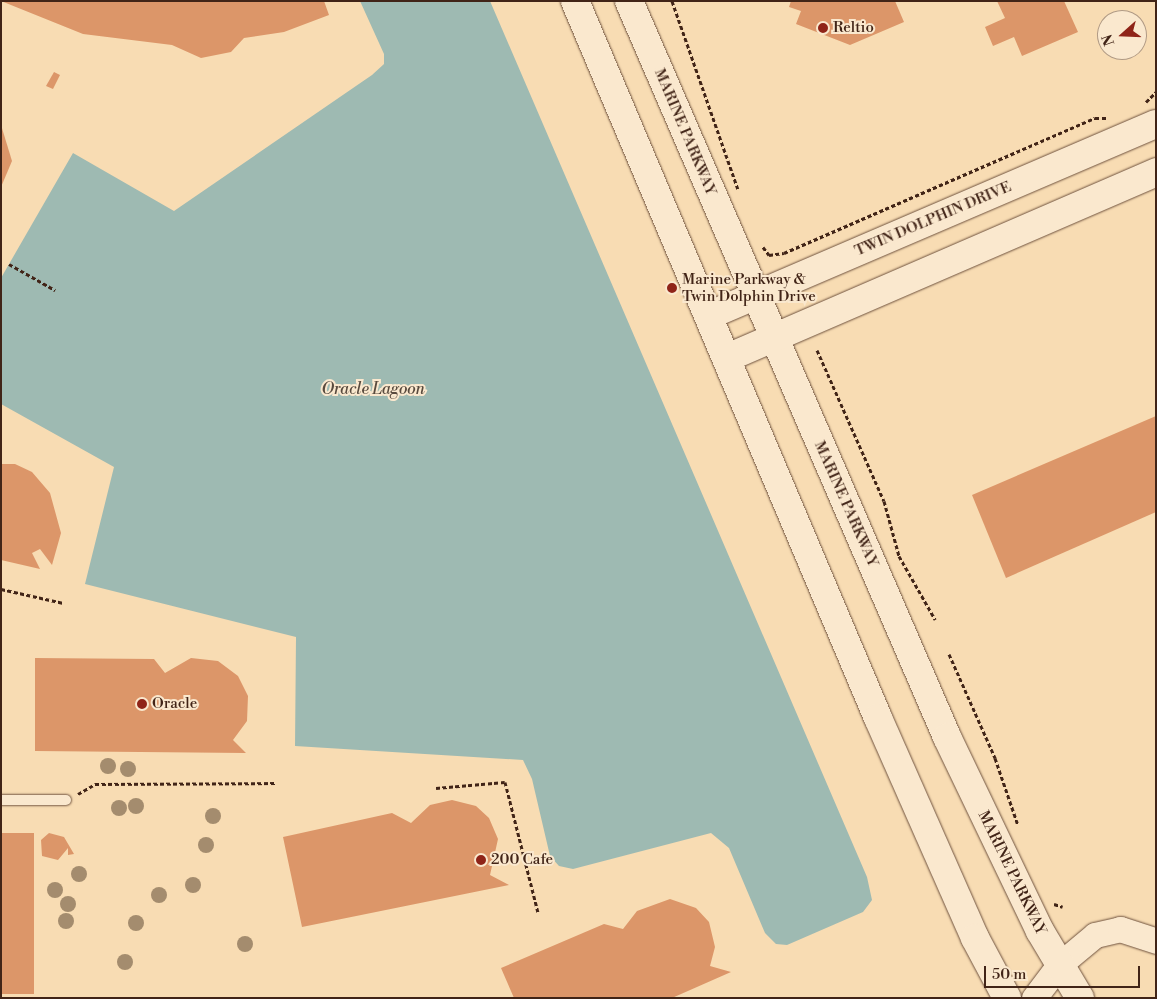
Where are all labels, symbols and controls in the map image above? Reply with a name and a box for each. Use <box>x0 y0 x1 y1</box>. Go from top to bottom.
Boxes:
north arrow <box>1097 10 1147 60</box>
place label: Reltio <box>833 19 874 37</box>
marker: Reltio <box>817 22 829 34</box>
text: N <box>1098 32 1119 48</box>
street label: MARINE PARKWAY <box>650 66 720 198</box>
street label: TWIN DOLPHIN DRIVE <box>852 178 1014 260</box>
place label: Marine Parkway & Twin Dolphin Drive <box>682 270 816 305</box>
marker: Marine Parkway & Twin Dolphin Drive <box>666 282 678 294</box>
water label: Oracle Lagoon <box>321 379 425 399</box>
street label: MARINE PARKWAY <box>810 438 882 570</box>
place label: Oracle <box>152 695 197 713</box>
marker: Oracle <box>136 698 148 710</box>
street label: MARINE PARKWAY <box>974 808 1050 938</box>
place label: 200 Cafe <box>491 851 553 869</box>
marker: 200 Cafe <box>475 854 487 866</box>
scale bar <box>987 956 1143 988</box>
text: 50 m <box>992 965 1026 984</box>

